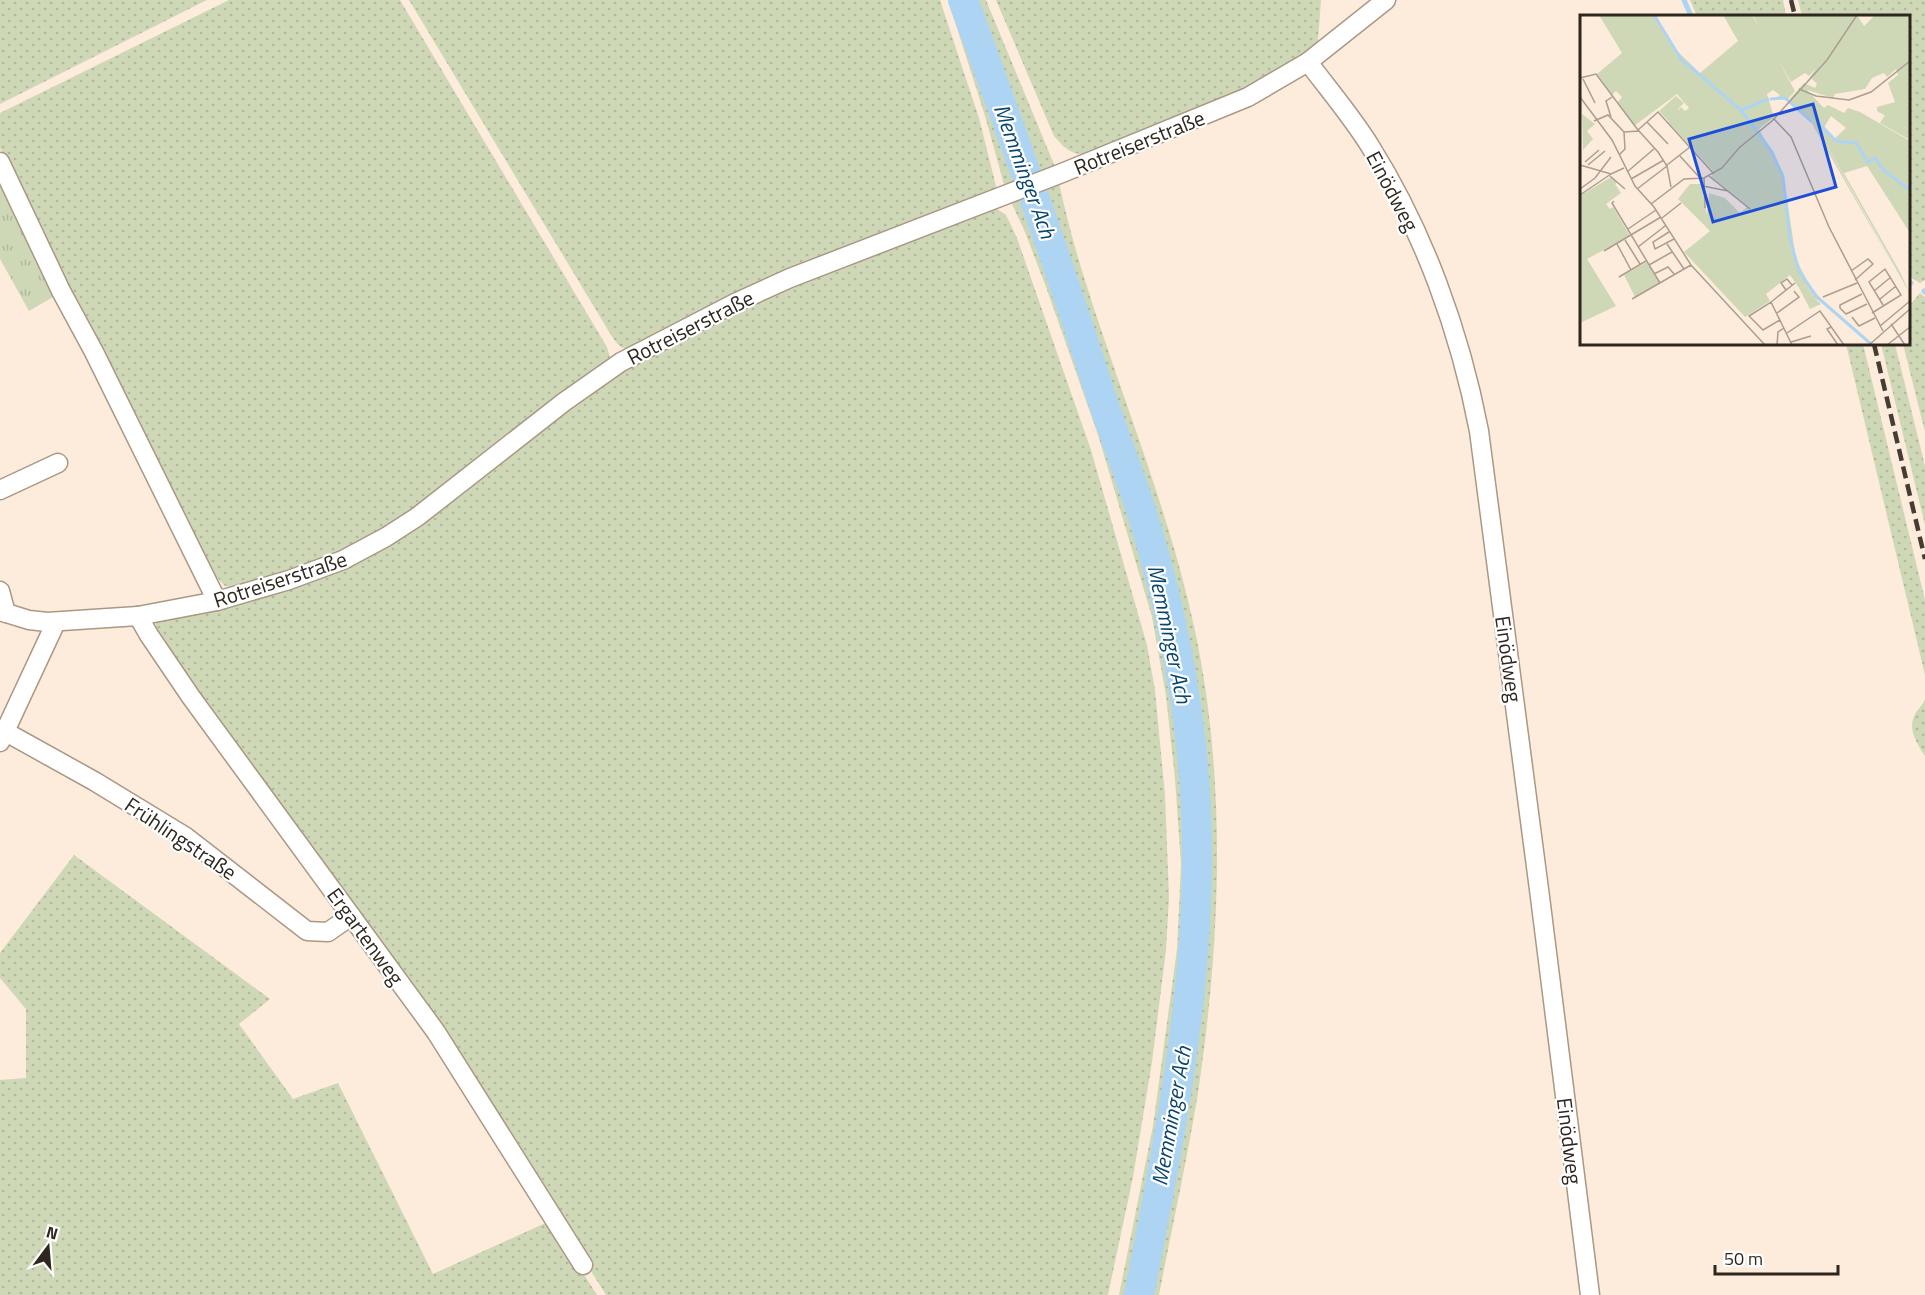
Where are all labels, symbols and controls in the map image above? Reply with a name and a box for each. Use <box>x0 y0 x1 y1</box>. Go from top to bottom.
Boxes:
inset map <box>1580 15 1910 345</box>
water label: Memminger Ach <box>985 99 1065 244</box>
street label: Rotreiserstraße <box>1069 101 1209 183</box>
street label: Einödweg <box>1358 145 1428 237</box>
street label: Rotreiserstraße <box>621 281 759 373</box>
street label: Rotreiserstraße <box>209 542 351 616</box>
water label: Memminger Ach <box>1139 562 1201 707</box>
street label: Einödweg <box>1487 614 1531 704</box>
street label: Frühlingstraße <box>118 789 244 887</box>
street label: Ergartenweg <box>320 881 412 992</box>
water label: Memminger Ach <box>1142 1043 1200 1188</box>
street label: Einödweg <box>1549 1096 1591 1186</box>
north arrow <box>18 1217 78 1277</box>
text: N <box>43 1220 61 1246</box>
scale bar <box>1715 1238 1838 1276</box>
text: 50 m <box>1724 1245 1763 1272</box>

